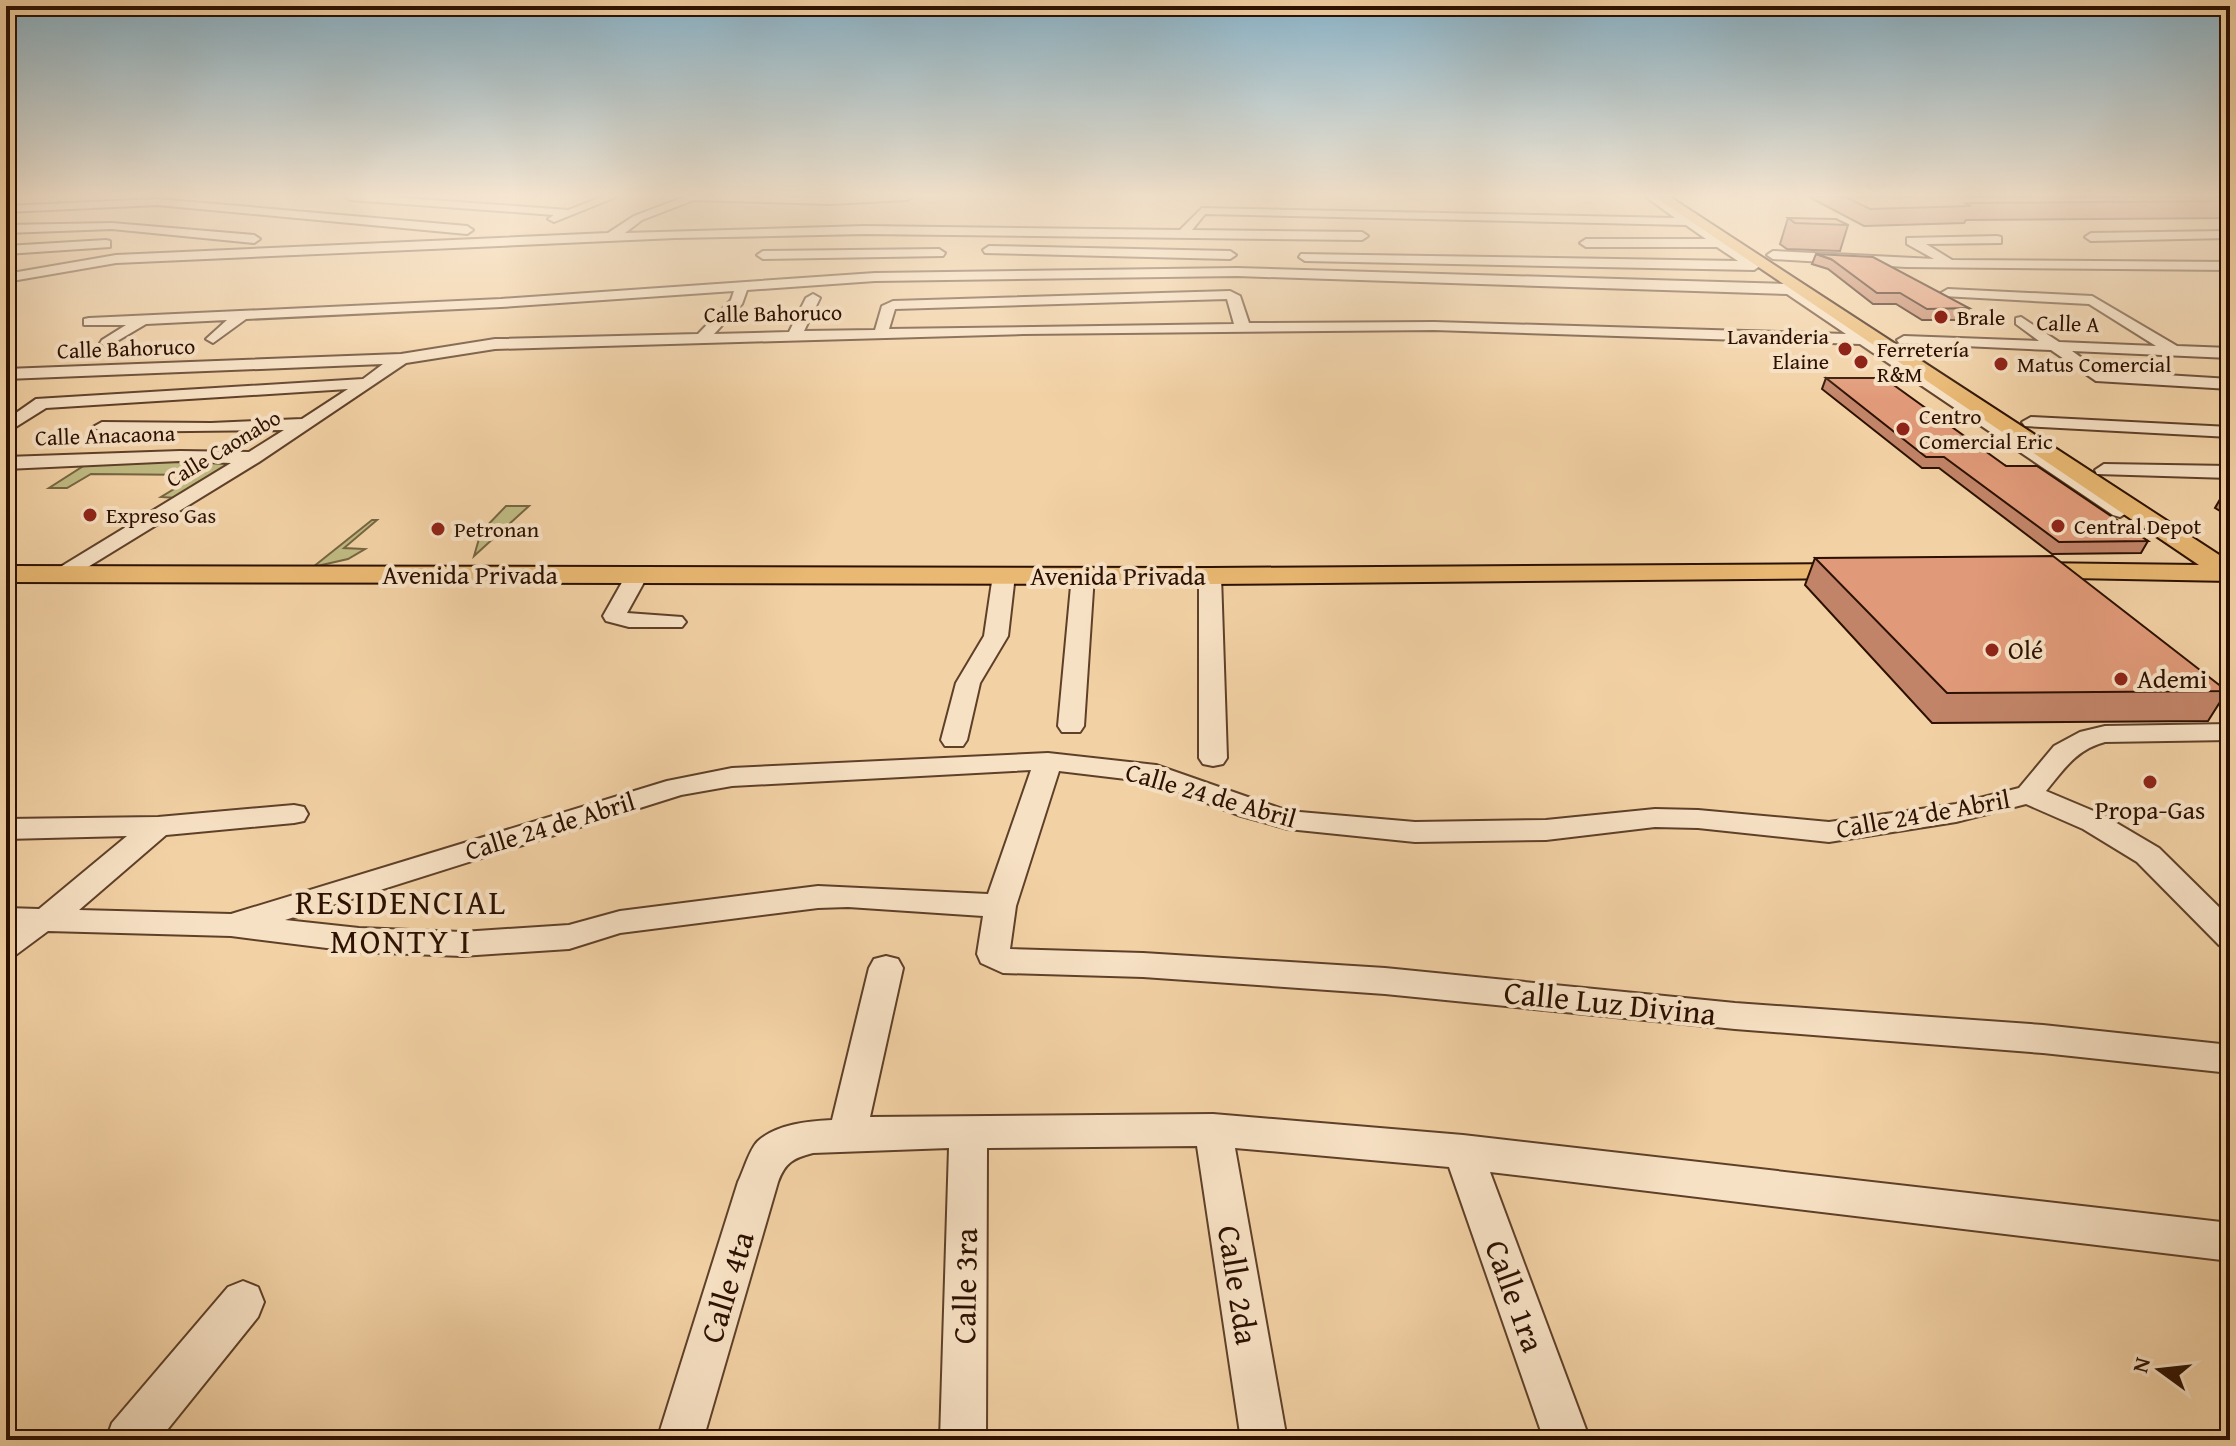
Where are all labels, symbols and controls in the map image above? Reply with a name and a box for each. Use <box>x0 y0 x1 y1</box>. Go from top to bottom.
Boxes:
street label: Calle Bahoruco <box>704 296 842 330</box>
place label: Brale <box>1957 301 2005 333</box>
street label: Calle A <box>2036 306 2101 340</box>
marker: Brale <box>1932 308 1950 326</box>
place label: Lavanderia Elaine <box>1727 320 1830 377</box>
street label: Calle Bahoruco <box>56 330 196 366</box>
place label: Ferretería R&M <box>1877 333 1970 390</box>
marker: Lavanderia Elaine <box>1836 340 1854 358</box>
place label: Matus Comercial <box>2017 348 2171 380</box>
marker: Ferretería R&M <box>1852 353 1870 371</box>
marker: Matus Comercial <box>1992 355 2010 373</box>
place label: Centro Comercial Eric <box>1919 400 2053 457</box>
street label: Calle Caonabo <box>160 401 286 495</box>
street label: Calle Anacaona <box>34 417 176 453</box>
marker: Centro Comercial Eric <box>1894 420 1912 438</box>
place label: Expreso Gas <box>106 499 216 531</box>
marker: Expreso Gas <box>81 506 99 524</box>
place label: Central Depot <box>2074 510 2201 542</box>
place label: Petronan <box>454 513 540 545</box>
marker: Central Depot <box>2049 517 2067 535</box>
marker: Petronan <box>429 520 447 538</box>
street label: Avenida Privada <box>382 555 559 594</box>
street label: Avenida Privada <box>1030 556 1207 595</box>
place label: Olé <box>2008 630 2043 669</box>
marker: Olé <box>1983 641 2001 659</box>
place label: Ademi <box>2137 659 2207 698</box>
marker: Ademi <box>2112 670 2130 688</box>
street label: Calle 24 de Abril <box>1121 752 1301 838</box>
marker: Propa-Gas <box>2141 773 2159 791</box>
street label: Calle 24 de Abril <box>1833 779 2013 848</box>
street label: Calle 24 de Abril <box>460 781 640 870</box>
place label: Propa-Gas <box>2095 790 2205 829</box>
district label: RESIDENCIAL MONTY I <box>295 877 507 965</box>
street label: Calle Luz Divina <box>1502 968 1718 1037</box>
street label: Calle 2da <box>1206 1222 1271 1348</box>
street label: Calle 4ta <box>687 1225 766 1348</box>
street label: Calle 3ra <box>940 1228 989 1344</box>
street label: Calle 1ra <box>1474 1233 1557 1358</box>
north arrow <box>2120 1330 2200 1410</box>
text: N <box>2123 1353 2158 1376</box>

